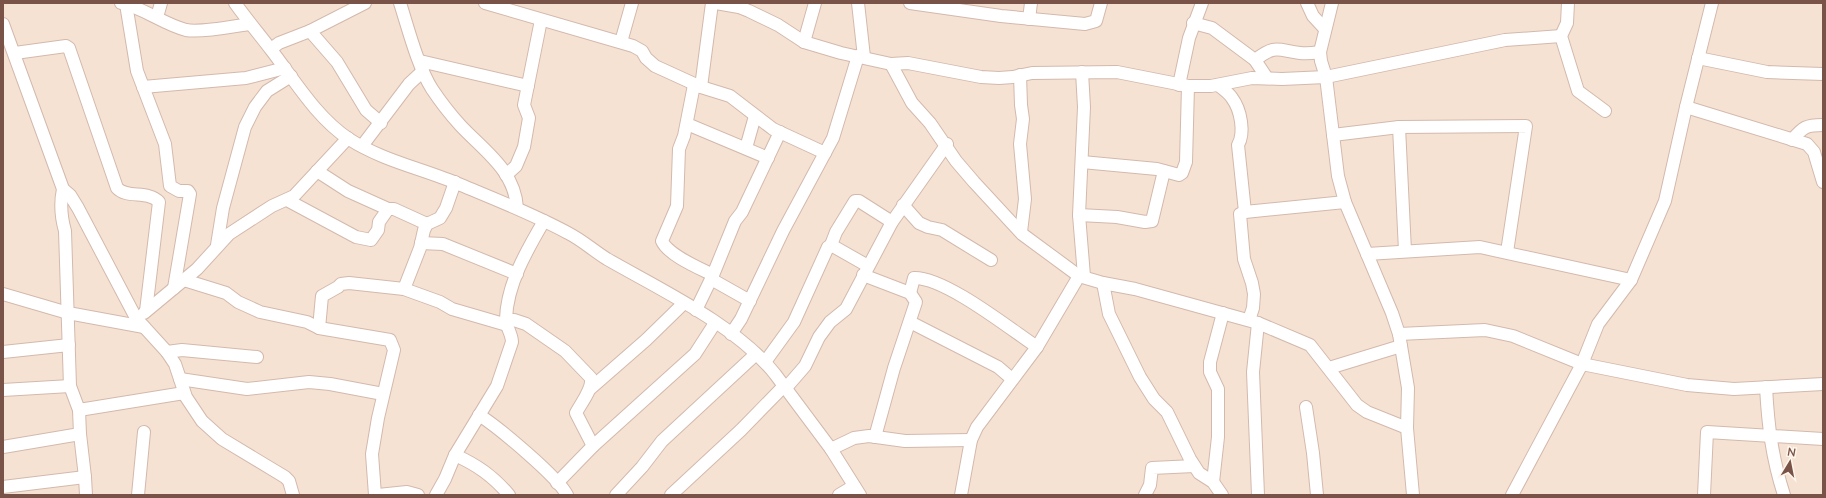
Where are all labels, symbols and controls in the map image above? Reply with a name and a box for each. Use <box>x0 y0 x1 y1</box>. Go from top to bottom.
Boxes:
north arrow <box>1770 442 1810 482</box>
text: N <box>1787 445 1797 459</box>

